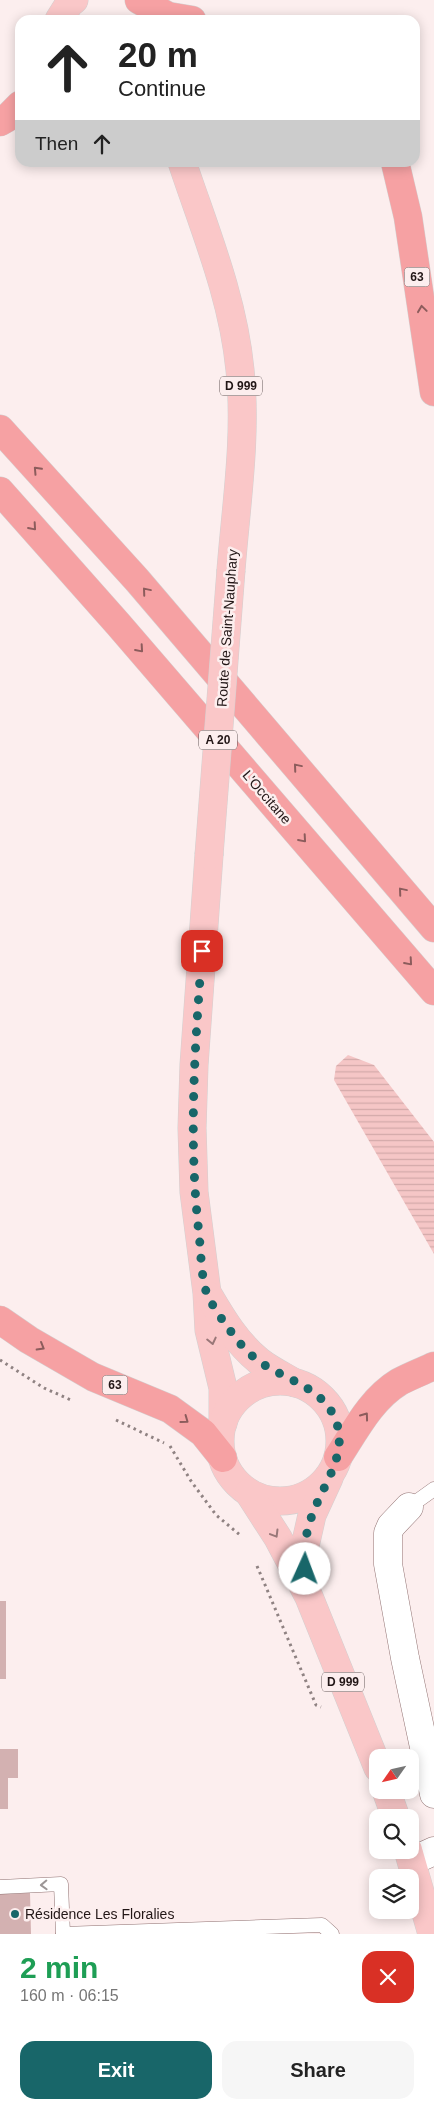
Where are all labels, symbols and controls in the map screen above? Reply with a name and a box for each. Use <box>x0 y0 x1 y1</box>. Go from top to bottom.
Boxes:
icon: ahead <box>35 35 100 100</box>
text: 20 m <box>118 35 198 74</box>
text: Continue <box>118 76 206 101</box>
icon: ahead <box>88 130 116 158</box>
text: Then <box>35 133 78 154</box>
road number: 63 <box>404 268 430 286</box>
one-way arrow <box>417 304 427 313</box>
road number: D 999 <box>220 376 262 396</box>
one-way arrow <box>34 466 43 475</box>
one-way arrow <box>27 521 36 530</box>
street label: Route de Saint-Nauphary <box>214 549 240 707</box>
one-way arrow <box>143 587 152 596</box>
one-way arrow <box>134 644 143 653</box>
road number: A 20 <box>199 730 237 750</box>
one-way arrow <box>293 764 302 773</box>
street label: L'Occitane <box>239 767 295 827</box>
one-way arrow <box>297 833 306 842</box>
one-way arrow <box>400 888 408 897</box>
pin <box>181 930 223 972</box>
icon: arrive <box>188 937 216 965</box>
one-way arrow <box>403 956 412 965</box>
one-way arrow <box>206 1337 216 1346</box>
one-way arrow <box>35 1341 44 1351</box>
road number: 63 <box>102 1376 128 1394</box>
one-way arrow <box>359 1412 368 1422</box>
one-way arrow <box>179 1414 189 1423</box>
one-way arrow <box>269 1529 279 1538</box>
position arrow <box>278 1542 330 1594</box>
road number: D 999 <box>322 1672 364 1691</box>
north arrow <box>369 1749 419 1799</box>
map controls <box>369 1749 419 1919</box>
button: search <box>369 1809 419 1859</box>
button: layers <box>369 1869 419 1919</box>
one-way arrow <box>40 1880 48 1890</box>
place label: Résidence Les Floralies <box>25 1906 174 1922</box>
marker: Résidence Les Floralies <box>9 1908 21 1920</box>
text: 2 min <box>20 1951 98 1984</box>
button: close <box>362 1951 414 2003</box>
text: 160 m · 06:15 <box>20 1987 119 2004</box>
button: Exit <box>20 2041 212 2099</box>
button: Share <box>222 2041 414 2099</box>

